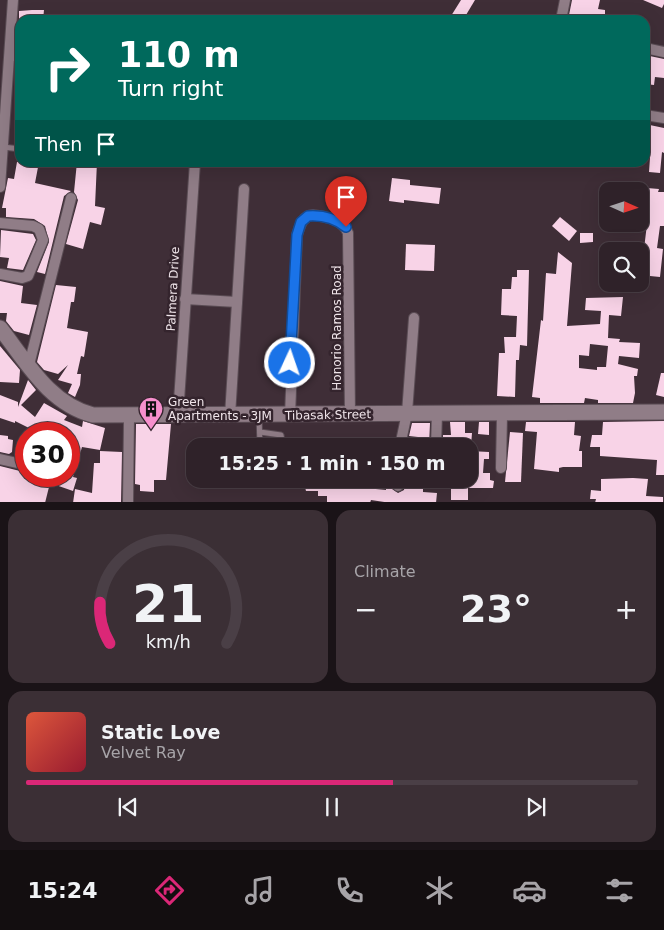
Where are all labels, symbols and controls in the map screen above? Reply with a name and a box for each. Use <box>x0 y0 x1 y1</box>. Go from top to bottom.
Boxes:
icon: right <box>35 35 100 100</box>
text: 110 m <box>118 35 240 75</box>
text: Turn right <box>118 76 223 101</box>
icon: arrive <box>92 130 120 158</box>
text: Then <box>35 133 82 155</box>
pin <box>325 176 367 227</box>
north arrow <box>599 182 649 232</box>
map controls <box>599 182 649 292</box>
icon: arrive <box>332 183 360 211</box>
button: search <box>599 242 649 292</box>
street label: Palmera Drive <box>164 246 182 332</box>
street label: Honorio Ramos Road <box>330 265 344 391</box>
position arrow <box>263 336 315 388</box>
place label: Green Apartments - 3JM <box>168 395 272 423</box>
building icon: Green Apartments - 3JM <box>138 396 164 430</box>
street label: Tibasak Street <box>284 407 371 423</box>
speed limit sign: 30 <box>15 422 80 487</box>
text: 15:25 · 1 min · 150 m <box>218 452 446 474</box>
text: Climate <box>354 562 416 581</box>
text: 21 <box>132 574 204 634</box>
text: 23° <box>460 587 532 631</box>
text: − <box>354 593 377 626</box>
text: + <box>615 593 638 626</box>
text: km/h <box>145 631 191 652</box>
text: Static Love <box>101 721 221 743</box>
text: Velvet Ray <box>101 743 186 762</box>
icon: previous <box>114 793 142 821</box>
icon: pause <box>318 793 346 821</box>
icon: next <box>522 793 550 821</box>
icon: directions <box>152 873 187 908</box>
icon: music <box>242 873 277 908</box>
icon: phone <box>332 873 367 908</box>
icon: climate <box>422 873 457 908</box>
icon: car <box>512 873 547 908</box>
icon: filters <box>602 873 637 908</box>
text: 15:24 <box>27 878 97 903</box>

